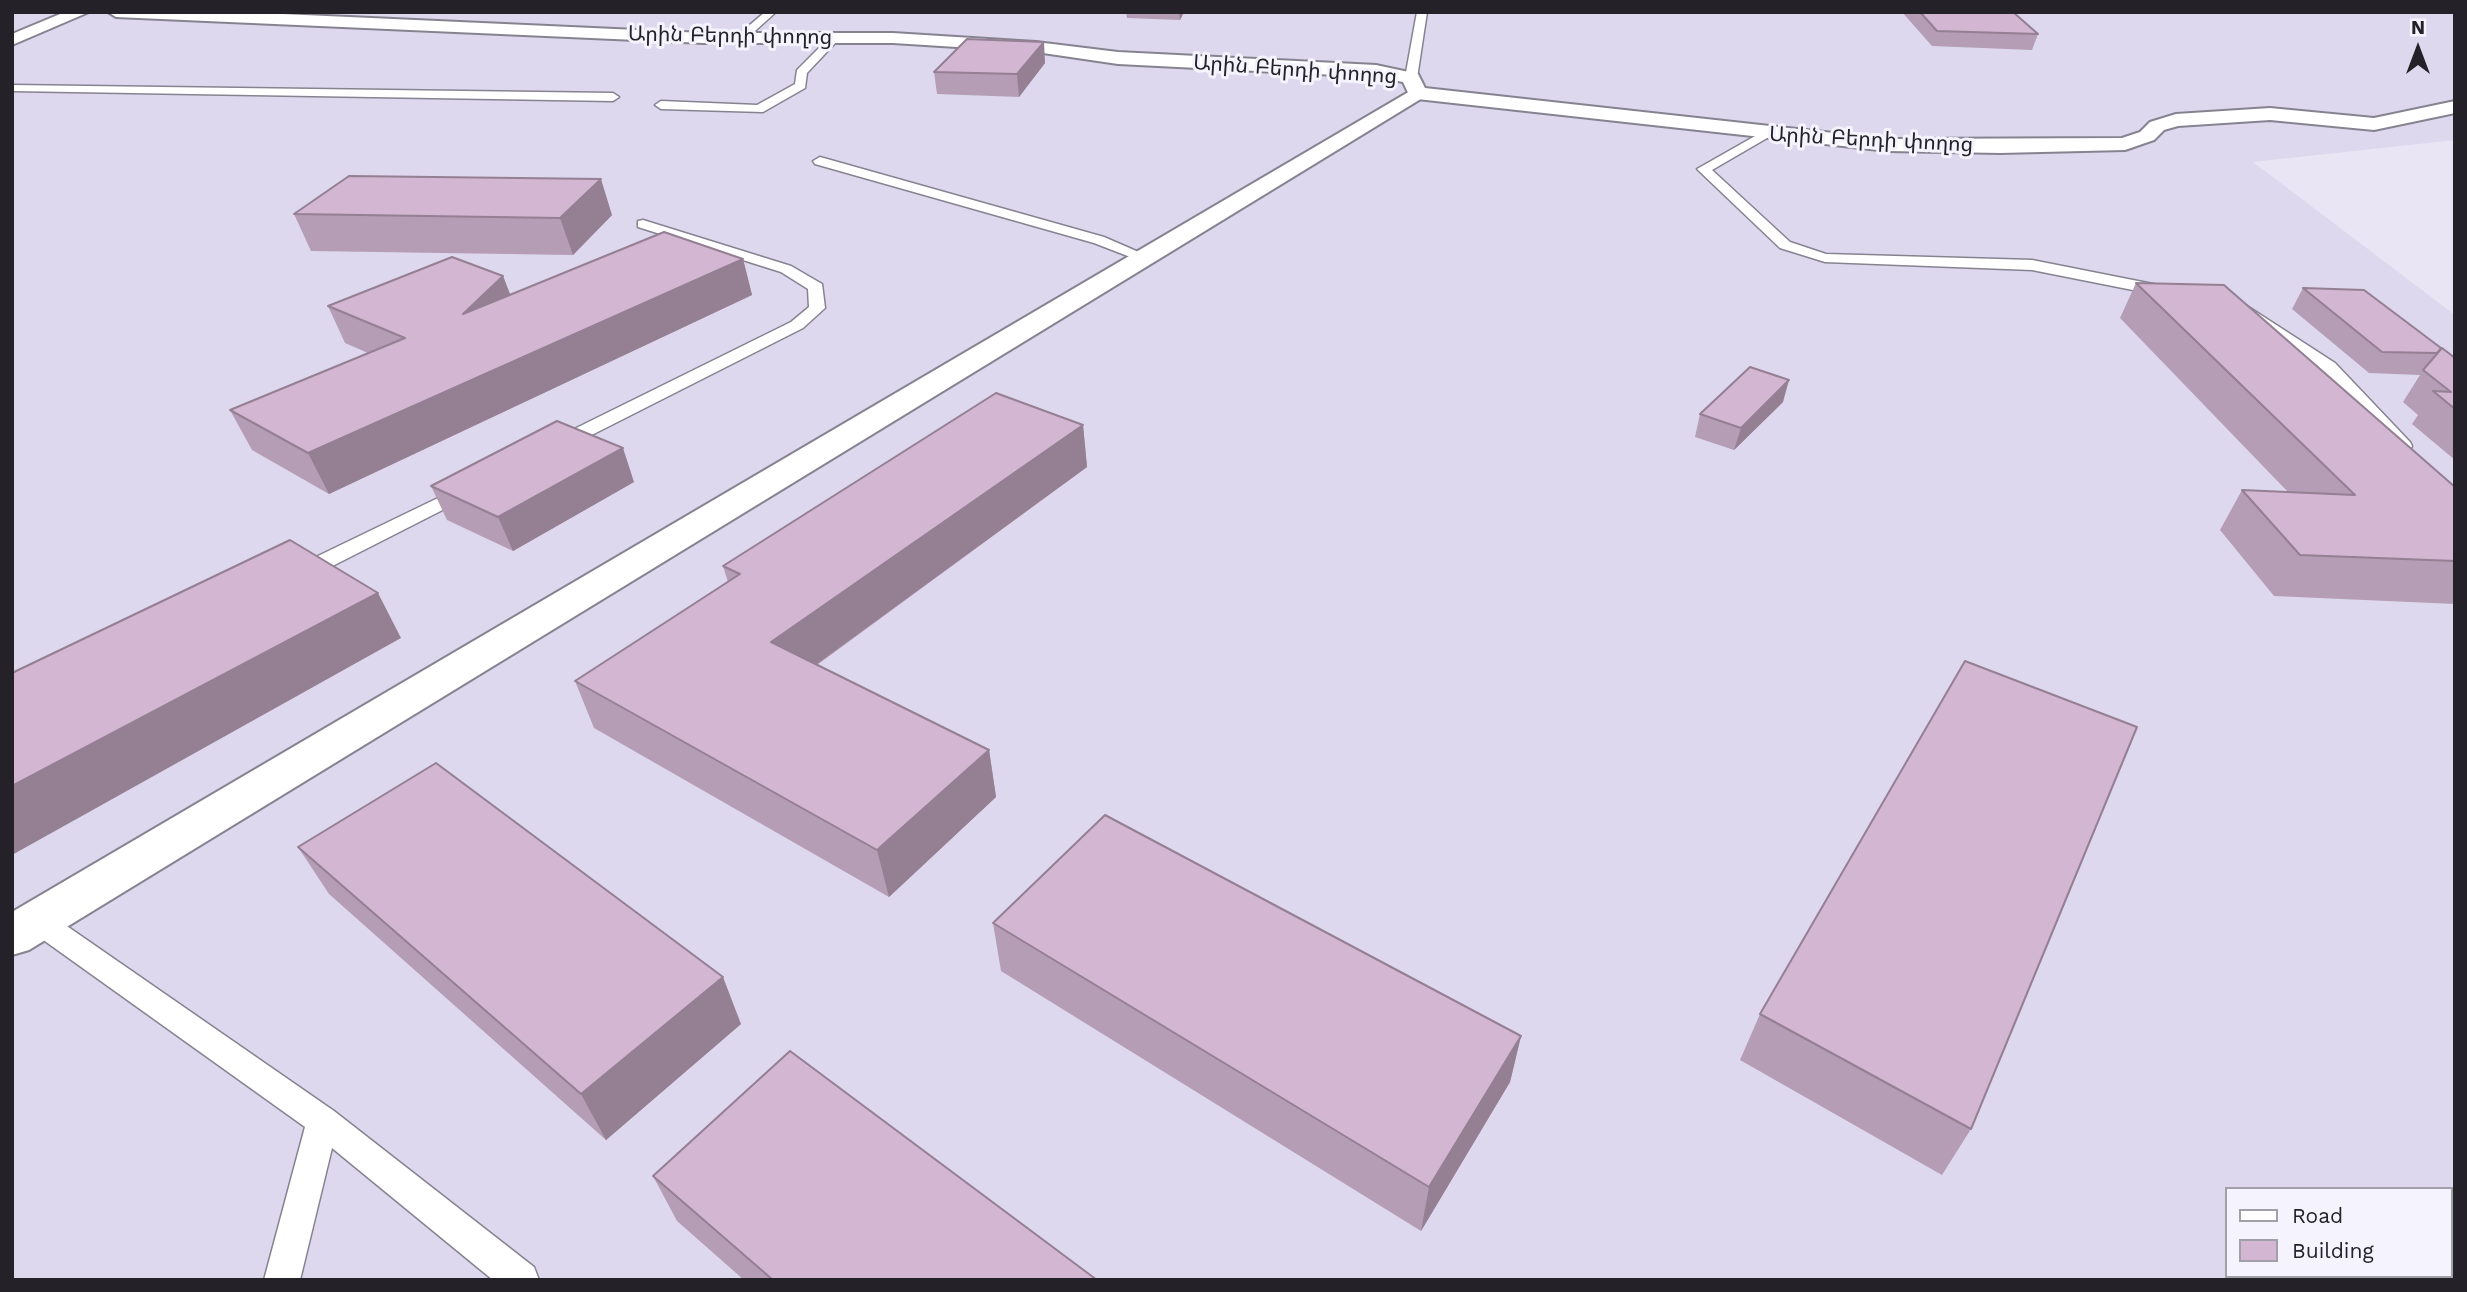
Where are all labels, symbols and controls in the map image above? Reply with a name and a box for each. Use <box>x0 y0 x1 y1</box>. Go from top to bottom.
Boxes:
north arrow <box>2383 14 2453 84</box>
text: N <box>2411 16 2425 39</box>
street label: Արին Բերդի փողոց <box>628 22 832 50</box>
street label: Արին Բերդի փողոց <box>1192 50 1398 90</box>
street label: Արին Բերդի փողոց <box>1768 122 1974 158</box>
legend <box>2226 1187 2453 1278</box>
text: Road <box>2292 1203 2343 1228</box>
text: Building <box>2292 1238 2374 1263</box>

